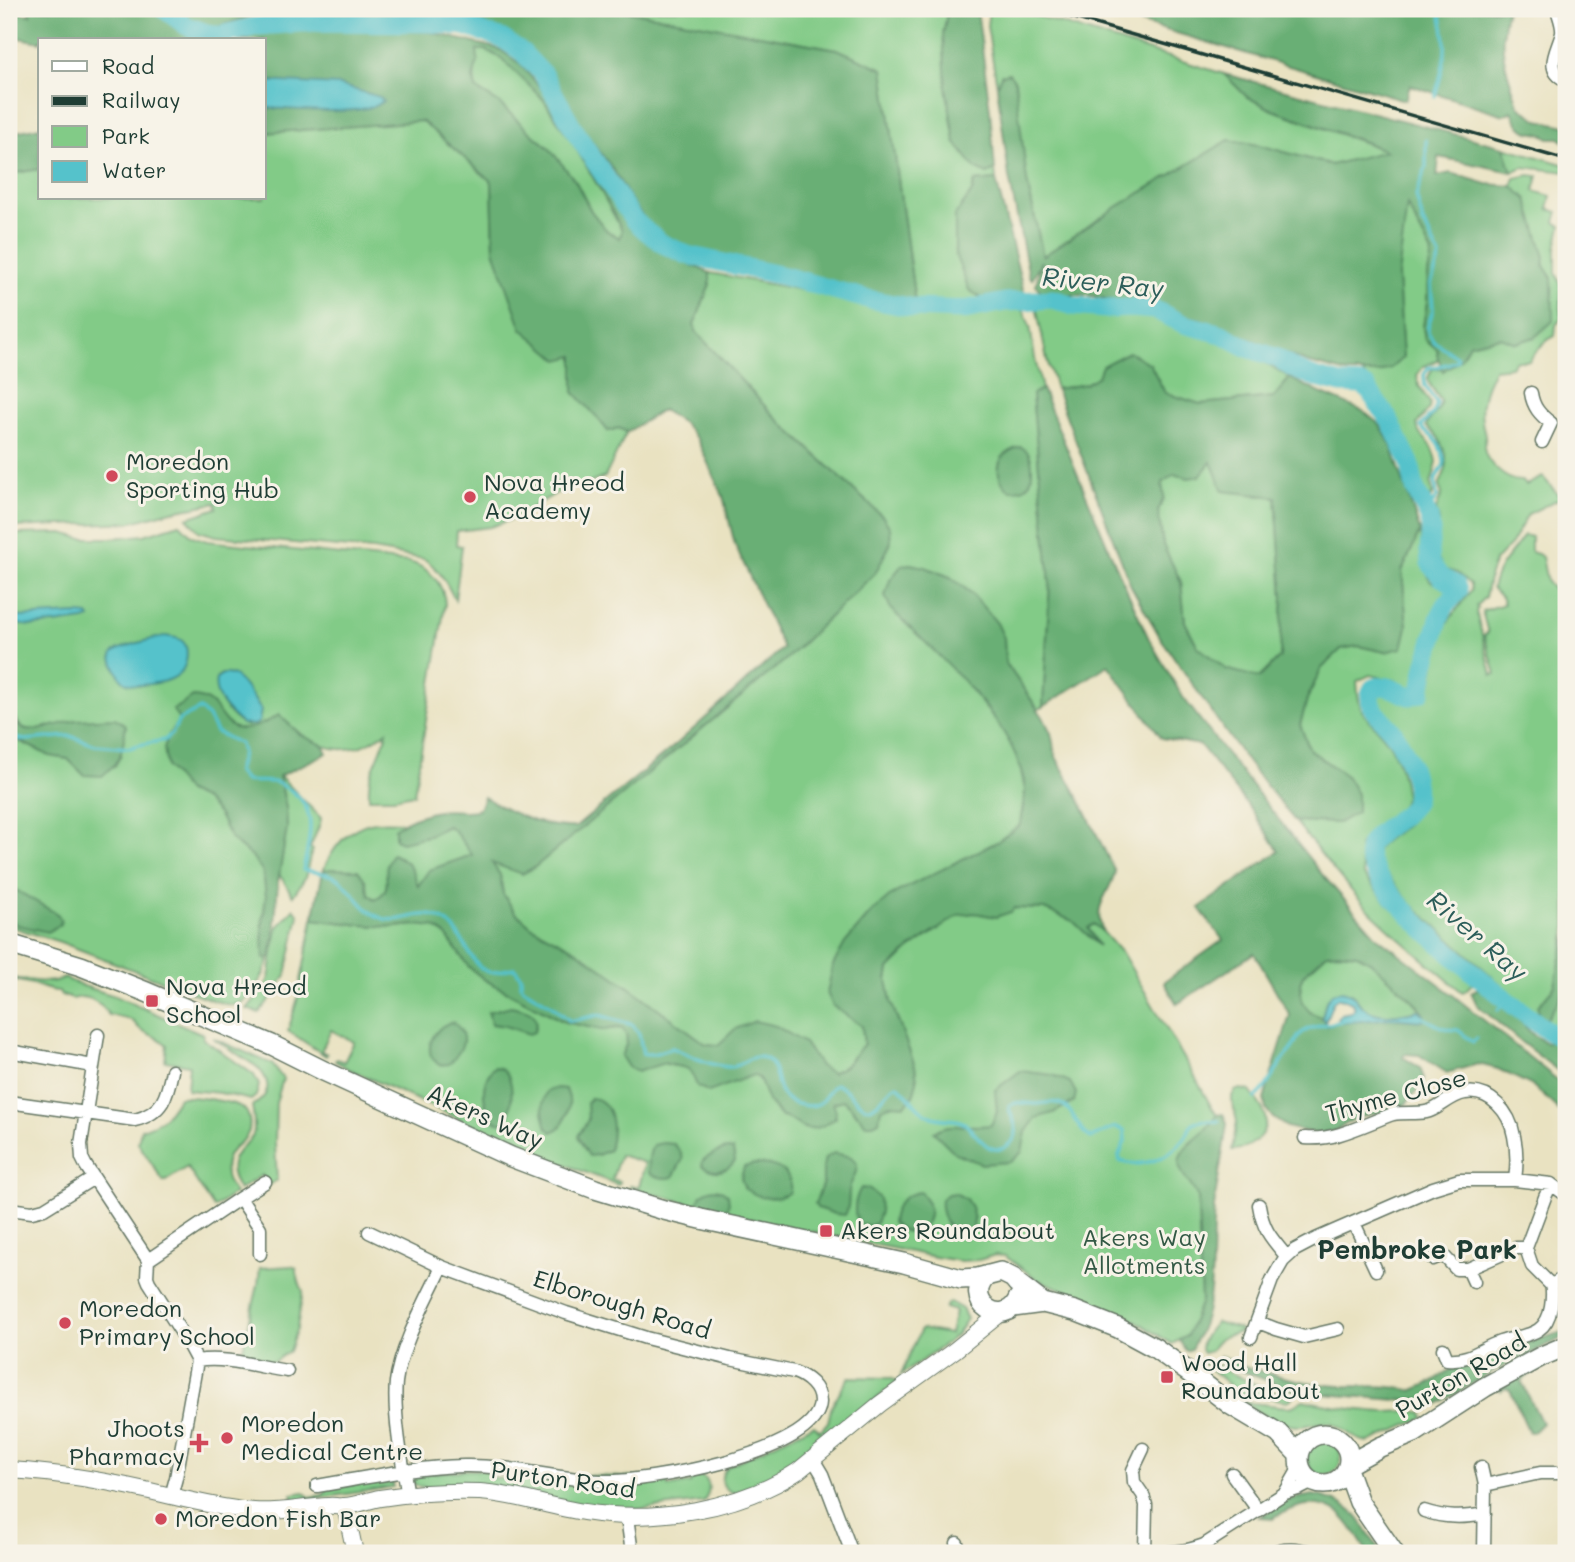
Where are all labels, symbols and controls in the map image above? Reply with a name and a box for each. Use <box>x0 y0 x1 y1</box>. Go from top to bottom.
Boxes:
legend <box>38 38 266 200</box>
text: Road <box>102 52 154 79</box>
text: Railway <box>102 86 181 113</box>
text: Park <box>102 122 150 149</box>
text: Water <box>102 156 166 183</box>
water label: River Ray <box>1041 259 1166 305</box>
place label: Moredon Sporting Hub <box>126 445 279 504</box>
place label: Nova Hreod Academy <box>484 466 625 525</box>
marker: Moredon Sporting Hub <box>104 468 120 484</box>
marker: Nova Hreod Academy <box>462 489 478 505</box>
water label: River Ray <box>1420 882 1535 988</box>
place label: Nova Hreod School <box>166 970 307 1029</box>
marker: Nova Hreod School <box>144 993 160 1009</box>
street label: Thyme Close <box>1322 1061 1470 1128</box>
street label: Akers Way <box>423 1076 549 1155</box>
place label: Akers Roundabout <box>840 1214 1055 1245</box>
park label: Akers Way Allotments <box>1082 1221 1206 1280</box>
marker: Akers Roundabout <box>818 1223 834 1239</box>
district label: Pembroke Park <box>1317 1232 1517 1266</box>
street label: Elborough Road <box>530 1262 715 1345</box>
place label: Moredon Primary School <box>79 1292 255 1351</box>
marker: Moredon Primary School <box>57 1315 73 1331</box>
street label: Purton Road <box>1390 1325 1531 1424</box>
place label: Wood Hall Roundabout <box>1181 1346 1320 1405</box>
marker: Wood Hall Roundabout <box>1159 1369 1175 1385</box>
place label: Moredon Medical Centre <box>241 1407 423 1466</box>
place label: Jhoots Pharmacy <box>69 1412 185 1471</box>
marker: Moredon Medical Centre <box>219 1430 235 1446</box>
marker: Jhoots Pharmacy <box>191 1435 207 1451</box>
street label: Purton Road <box>489 1453 637 1504</box>
place label: Moredon Fish Bar <box>175 1502 381 1533</box>
marker: Moredon Fish Bar <box>153 1511 169 1527</box>

